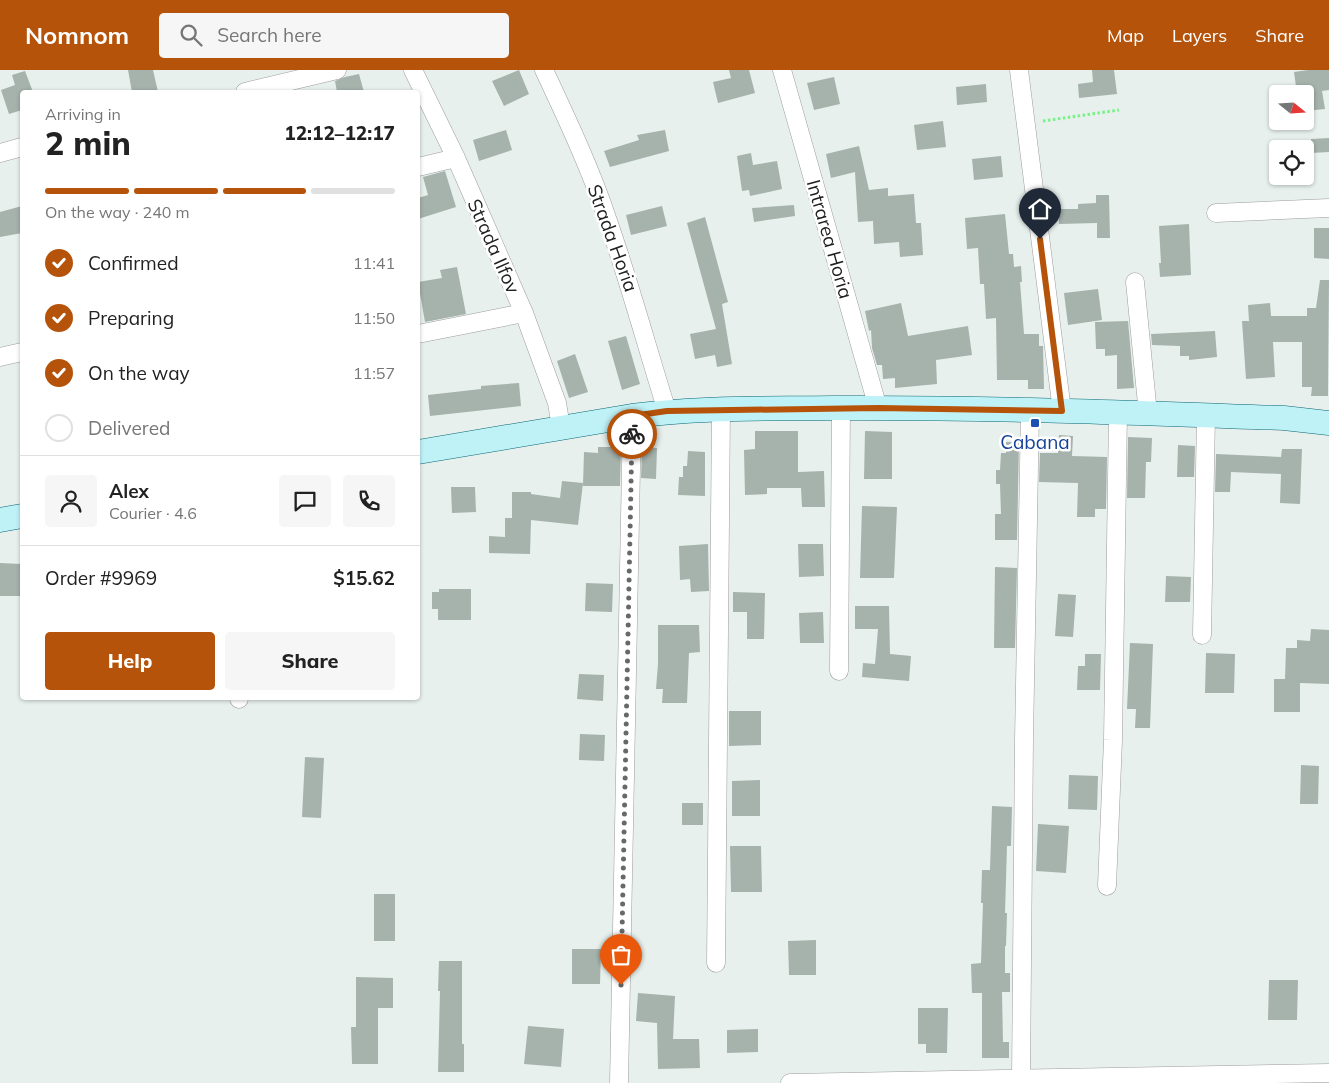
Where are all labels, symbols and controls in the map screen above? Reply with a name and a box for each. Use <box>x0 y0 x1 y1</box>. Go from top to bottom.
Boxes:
search box <box>159 13 509 58</box>
text: Nomnom <box>25 20 129 50</box>
icon: search <box>177 21 205 49</box>
text: Search here <box>217 23 322 47</box>
text: Map <box>1107 24 1144 47</box>
text: Layers <box>1172 24 1227 47</box>
text: Share <box>1255 24 1304 47</box>
north arrow <box>1269 85 1314 130</box>
map controls <box>1269 85 1314 185</box>
text: Arriving in <box>45 104 121 124</box>
text: 12:12–12:17 <box>284 121 395 145</box>
text: 2 min <box>45 123 131 163</box>
button: locate <box>1269 140 1314 185</box>
street label: Intrarea Horia <box>802 177 858 301</box>
street label: Strada Horia <box>582 181 644 295</box>
pin <box>1019 188 1061 239</box>
street label: Strada Ilfov <box>463 195 525 297</box>
icon: home <box>1026 195 1054 223</box>
text: On the way · 240 m <box>45 202 190 222</box>
icon: check <box>45 249 73 277</box>
text: Confirmed <box>88 251 179 275</box>
text: 11:41 <box>353 253 395 273</box>
icon: check <box>45 304 73 332</box>
text: Preparing <box>88 306 174 330</box>
text: 11:50 <box>353 308 395 328</box>
icon: check <box>45 359 73 387</box>
text: On the way <box>88 361 190 385</box>
text: 11:57 <box>353 363 395 383</box>
courier <box>607 409 657 459</box>
text: Delivered <box>88 416 170 440</box>
marker: Cabana <box>1029 417 1041 429</box>
icon: bike <box>618 420 646 448</box>
place label: Cabana <box>1000 430 1070 454</box>
button: person <box>45 475 97 527</box>
button: chat <box>279 475 331 527</box>
button: phone <box>343 475 395 527</box>
text: Alex <box>109 479 149 503</box>
text: Courier · 4.6 <box>109 503 197 523</box>
text: Order #9969 <box>45 566 157 590</box>
text: $15.62 <box>333 566 395 590</box>
button: Help <box>45 632 215 690</box>
button: Share <box>225 632 395 690</box>
pin <box>600 934 642 985</box>
icon: bag <box>607 941 635 969</box>

